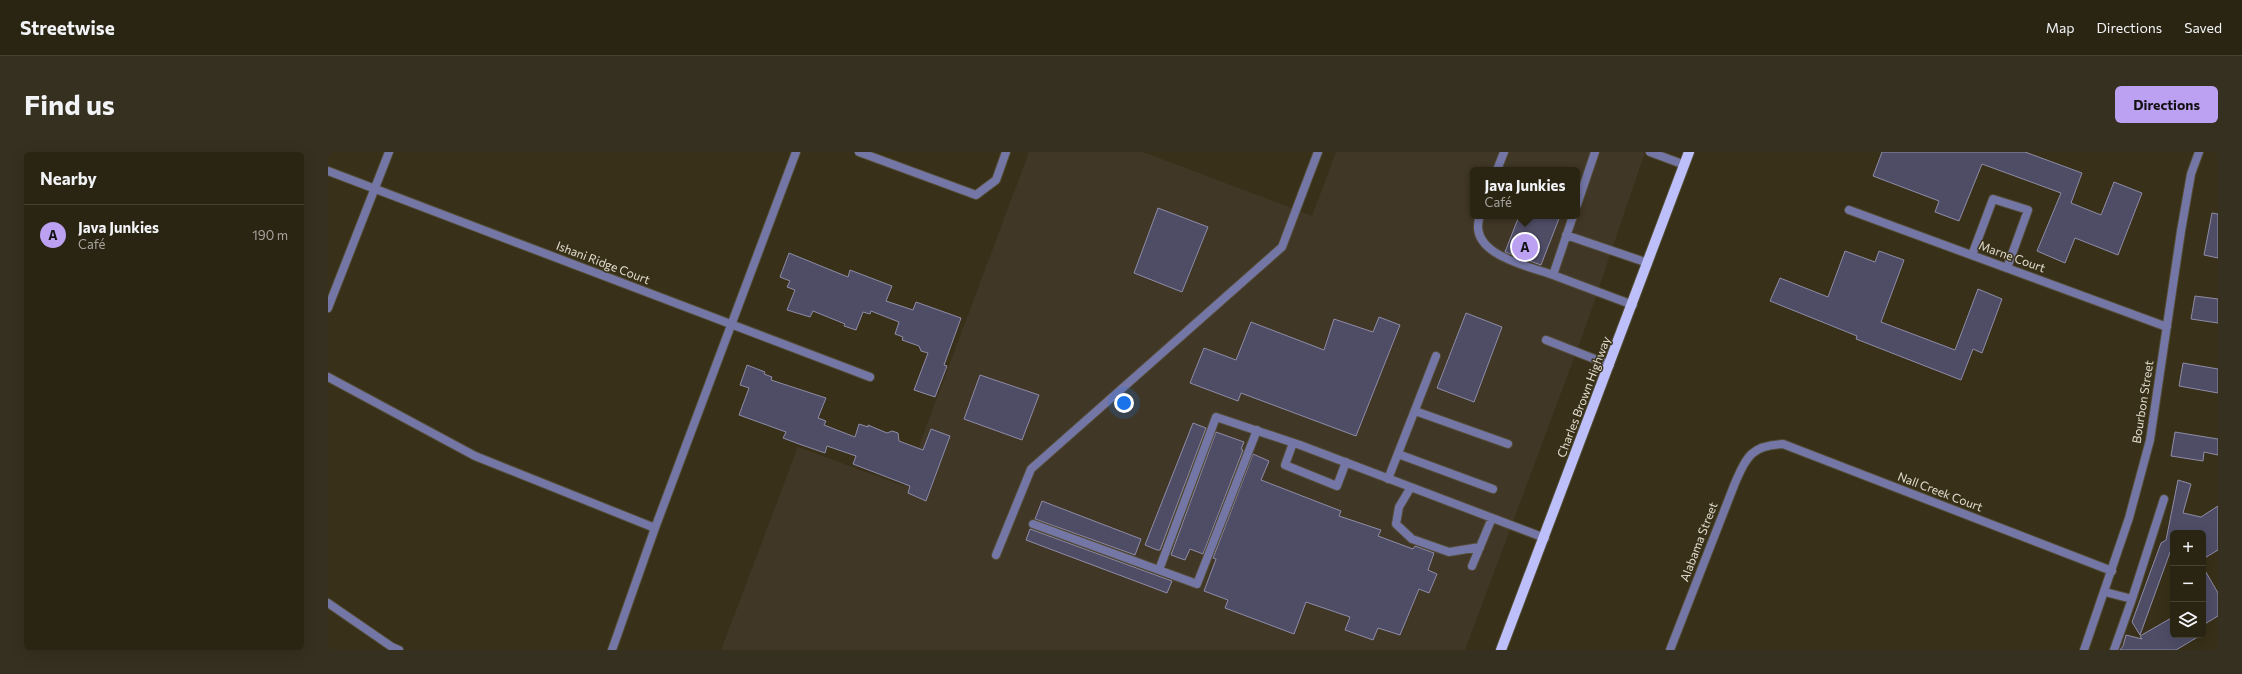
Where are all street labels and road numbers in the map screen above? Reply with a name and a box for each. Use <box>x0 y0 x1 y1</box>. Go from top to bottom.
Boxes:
street label: Ishani Ridge Court <box>555 238 652 286</box>
street label: Marne Court <box>1977 238 2048 275</box>
street label: Charles Brown Highway <box>1554 334 1613 459</box>
street label: Bourbon Street <box>2129 359 2155 444</box>
street label: Nall Creek Court <box>1896 468 1985 514</box>
street label: Alabama Street <box>1676 500 1720 583</box>

